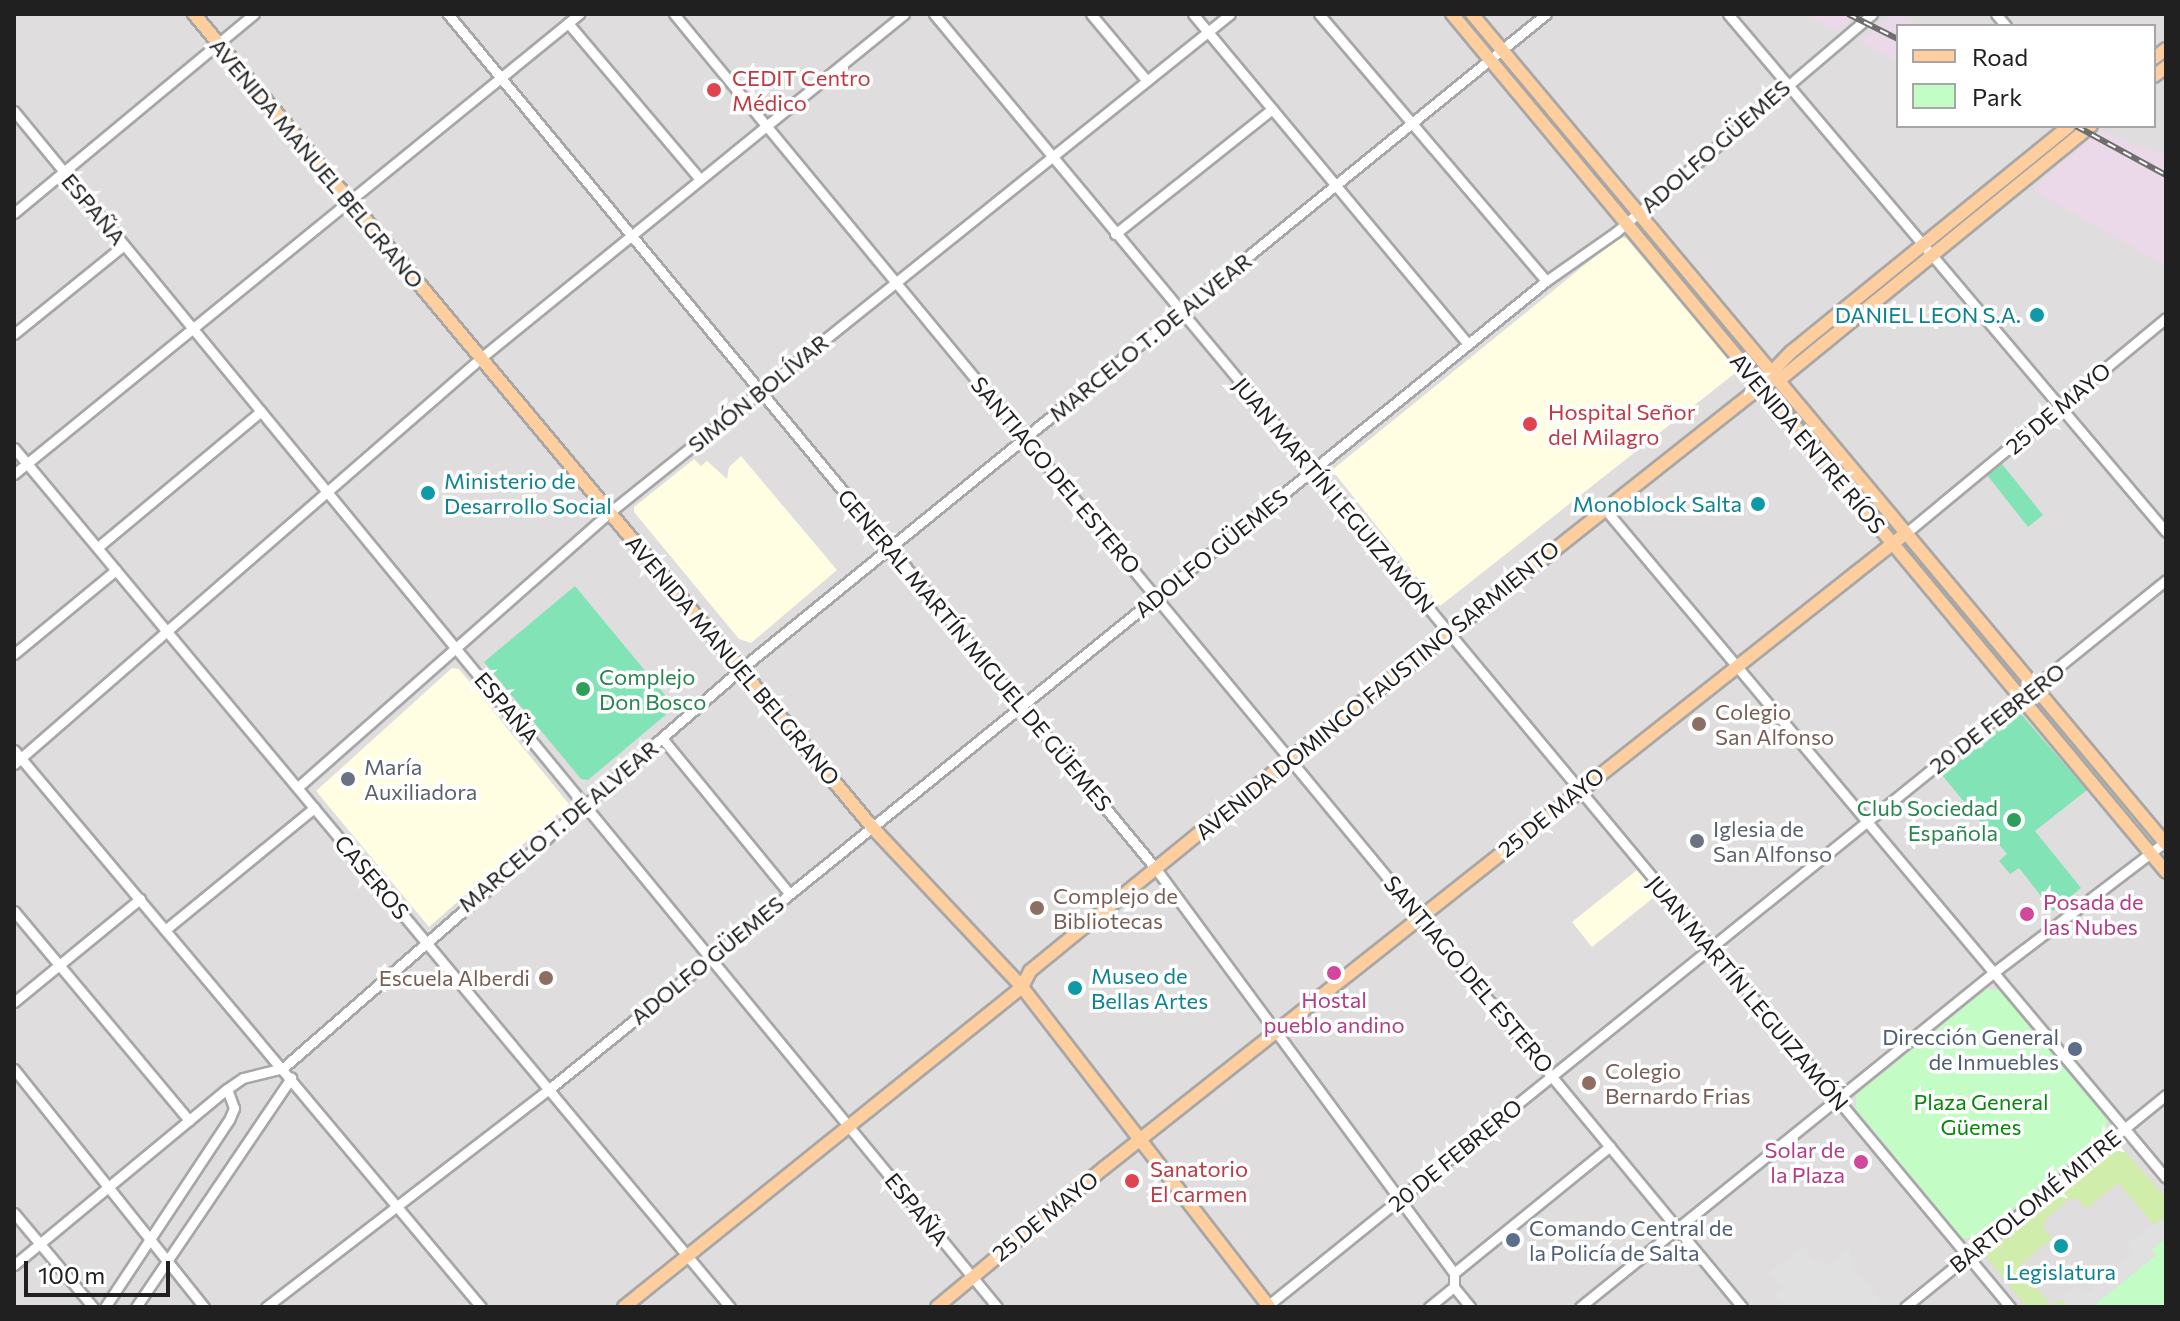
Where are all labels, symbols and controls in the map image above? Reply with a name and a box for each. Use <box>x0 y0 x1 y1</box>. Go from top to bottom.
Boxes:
legend <box>1896 24 2156 128</box>
street label: AVENIDA MANUEL BELGRANO <box>205 33 429 293</box>
text: Road <box>1972 42 2028 71</box>
place label: CEDIT Centro Médico <box>732 64 871 116</box>
street label: ADOLFO GÜEMES <box>1635 74 1795 218</box>
marker: CEDIT Centro Médico <box>703 79 725 101</box>
text: Park <box>1972 82 2022 111</box>
street label: ESPAÑA <box>56 168 132 250</box>
street label: MARCELO T. DE ALVEAR <box>1044 247 1256 427</box>
place label: DANIEL LEON S.A. <box>1835 302 2021 328</box>
marker: DANIEL LEON S.A. <box>2028 306 2046 324</box>
street label: SIMÓN BOLÍVAR <box>683 328 833 458</box>
street label: AVENIDA ENTRE RÍOS <box>1725 348 1891 538</box>
street label: 25 DE MAYO <box>2000 357 2116 459</box>
street label: SANTIAGO DEL ESTERO <box>966 371 1146 579</box>
street label: JUAN MARTÍN LEGUIZAMÓN <box>1228 372 1440 618</box>
place label: Hospital Señor del Milagro <box>1548 398 1695 450</box>
marker: Hospital Señor del Milagro <box>1519 413 1541 435</box>
place label: Ministerio de Desarrollo Social <box>444 467 612 518</box>
street label: ADOLFO GÜEMES <box>1129 483 1293 623</box>
marker: Ministerio de Desarrollo Social <box>419 484 437 502</box>
street label: GENERAL MARTÍN MIGUEL DE GÜEMES <box>832 484 1118 816</box>
place label: Monoblock Salta <box>1573 491 1742 517</box>
marker: Monoblock Salta <box>1749 495 1767 513</box>
street label: AVENIDA MANUEL BELGRANO <box>621 530 845 790</box>
street label: AVENIDA DOMINGO FAUSTINO SARMIENTO <box>1190 535 1564 845</box>
street label: 20 DE FEBRERO <box>1924 657 2070 779</box>
place label: Complejo Don Bosco <box>599 663 706 714</box>
street label: ESPAÑA <box>469 667 545 749</box>
marker: Complejo Don Bosco <box>574 680 592 698</box>
place label: Colegio San Alfonso <box>1715 698 1834 750</box>
marker: Colegio San Alfonso <box>1690 715 1708 733</box>
street label: MARCELO T. DE ALVEAR <box>453 735 663 917</box>
place label: María Auxiliadora <box>364 753 477 804</box>
street label: 25 DE MAYO <box>1493 761 1609 863</box>
marker: María Auxiliadora <box>339 770 357 788</box>
place label: Club Sociedad Española <box>1857 794 1998 846</box>
marker: Club Sociedad Española <box>2005 811 2023 829</box>
place label: Iglesia de San Alfonso <box>1713 815 1832 866</box>
street label: CASEROS <box>329 830 415 924</box>
marker: Iglesia de San Alfonso <box>1688 832 1706 850</box>
street label: SANTIAGO DEL ESTERO <box>1379 870 1559 1078</box>
street label: JUAN MARTÍN LEGUIZAMÓN <box>1642 870 1854 1116</box>
place label: Complejo de Bibliotecas <box>1053 882 1178 934</box>
place label: Posada de las Nubes <box>2043 888 2144 940</box>
street label: ADOLFO GÜEMES <box>625 890 789 1030</box>
marker: Complejo de Bibliotecas <box>1028 899 1046 917</box>
marker: Posada de las Nubes <box>2018 905 2036 923</box>
place label: Museo de Bellas Artes <box>1091 962 1208 1014</box>
marker: Hostal pueblo andino <box>1325 964 1343 982</box>
place label: Escuela Alberdi <box>379 965 530 991</box>
marker: Escuela Alberdi <box>537 969 555 987</box>
marker: Museo de Bellas Artes <box>1066 979 1084 997</box>
place label: Hostal pueblo andino <box>1263 986 1405 1038</box>
place label: Dirección General de Inmuebles <box>1882 1023 2059 1074</box>
marker: Dirección General de Inmuebles <box>2066 1040 2084 1058</box>
place label: Colegio Bernardo Frias <box>1605 1057 1750 1108</box>
marker: Colegio Bernardo Frias <box>1580 1074 1598 1092</box>
park label: Plaza General Güemes <box>1913 1088 2049 1140</box>
street label: 20 DE FEBRERO <box>1383 1093 1527 1217</box>
street label: BARTOLOMÉ MITRE <box>1944 1124 2126 1278</box>
place label: Solar de la Plaza <box>1765 1136 1845 1188</box>
marker: Solar de la Plaza <box>1852 1153 1870 1171</box>
place label: Sanatorio El carmen <box>1150 1155 1248 1206</box>
street label: 25 DE MAYO <box>987 1165 1103 1267</box>
street label: ESPAÑA <box>880 1167 954 1251</box>
marker: Sanatorio El carmen <box>1121 1170 1143 1192</box>
place label: Comando Central de la Policía de Salta <box>1529 1214 1733 1266</box>
marker: Comando Central de la Policía de Salta <box>1504 1231 1522 1249</box>
marker: Legislatura <box>2052 1237 2070 1255</box>
scale bar <box>28 1245 174 1295</box>
place label: Legislatura <box>2006 1259 2116 1285</box>
text: 100 m <box>38 1260 105 1289</box>

